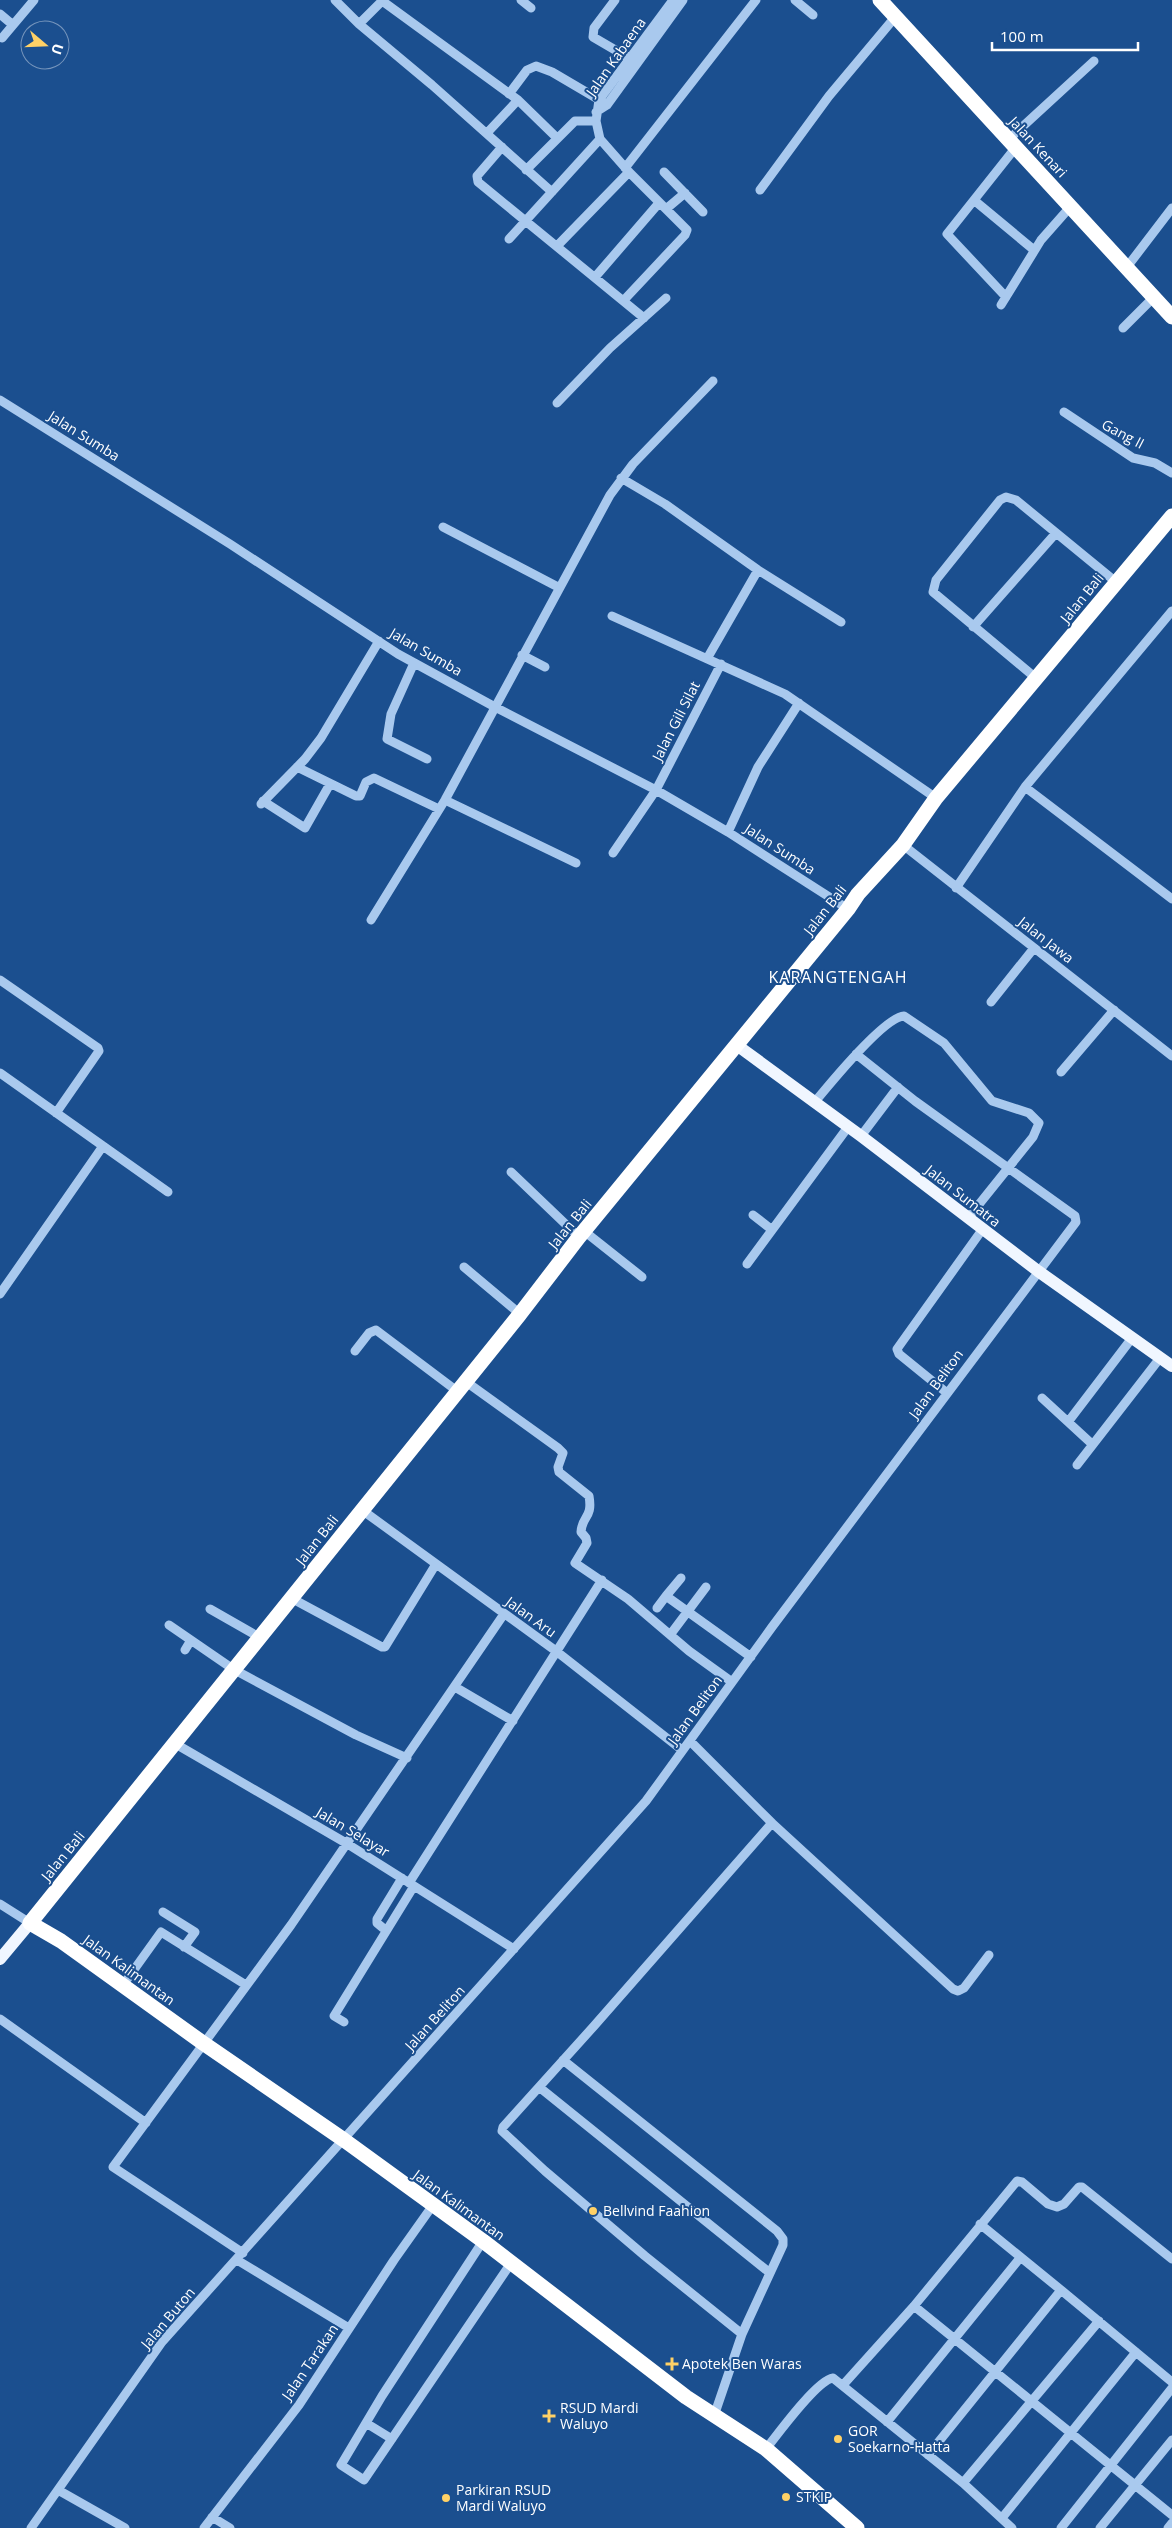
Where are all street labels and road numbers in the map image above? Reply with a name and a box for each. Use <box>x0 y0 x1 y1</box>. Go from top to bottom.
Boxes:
street label: Jalan Kabaena <box>580 14 650 101</box>
street label: Jalan Kenari <box>1004 111 1072 181</box>
street label: Jalan Sumba <box>43 405 123 465</box>
street label: Gang II <box>1099 414 1148 453</box>
street label: Jalan Bali <box>1054 569 1108 628</box>
street label: Jalan Sumba <box>385 622 466 680</box>
street label: Jalan Gili Silat <box>646 678 704 766</box>
street label: Jalan Sumba <box>740 818 819 879</box>
street label: Jalan Bali <box>798 881 850 940</box>
street label: Jalan Jawa <box>1013 911 1078 967</box>
street label: Jalan Sumatra <box>920 1159 1005 1231</box>
street label: Jalan Bali <box>542 1195 596 1254</box>
street label: Jalan Beliton <box>903 1345 967 1424</box>
street label: Jalan Bali <box>290 1511 342 1570</box>
street label: Jalan Aru <box>501 1591 560 1641</box>
street label: Jalan Beliton <box>662 1671 726 1750</box>
street label: Jalan Selayar <box>311 1801 394 1861</box>
street label: Jalan Bali <box>35 1827 89 1886</box>
street label: Jalan Kalimantan <box>78 1929 179 2009</box>
street label: Jalan Beliton <box>399 1981 469 2056</box>
street label: Jalan Kalimantan <box>408 2164 509 2244</box>
street label: Jalan Buton <box>135 2283 199 2354</box>
street label: Jalan Tarakan <box>276 2320 342 2405</box>

